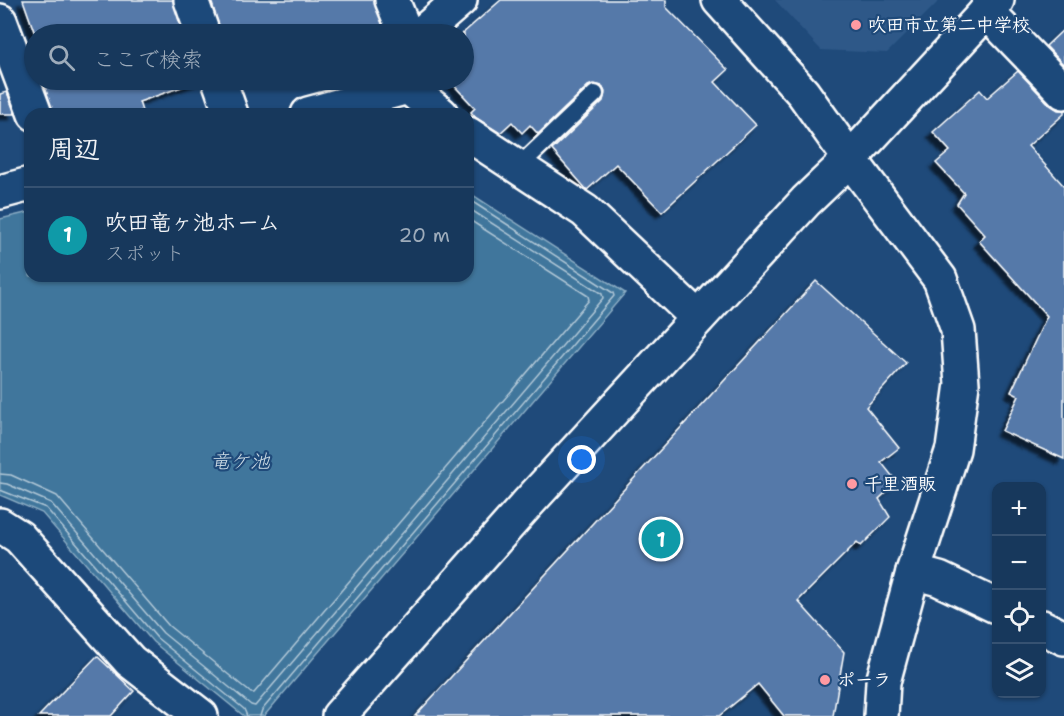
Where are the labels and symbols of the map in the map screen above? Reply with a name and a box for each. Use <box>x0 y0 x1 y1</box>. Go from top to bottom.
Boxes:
place label: 吹田市立第二中学校 <box>868 13 1030 37</box>
marker: 吹田市立第二中学校 <box>849 18 863 32</box>
your location <box>567 445 596 474</box>
water label: 竜ケ池 <box>210 448 271 474</box>
place label: 千里酒販 <box>864 472 936 496</box>
marker: 千里酒販 <box>845 477 859 491</box>
pin: 1 <box>642 516 680 562</box>
place label: ポーラ <box>837 668 891 692</box>
marker: ポーラ <box>818 673 832 687</box>

